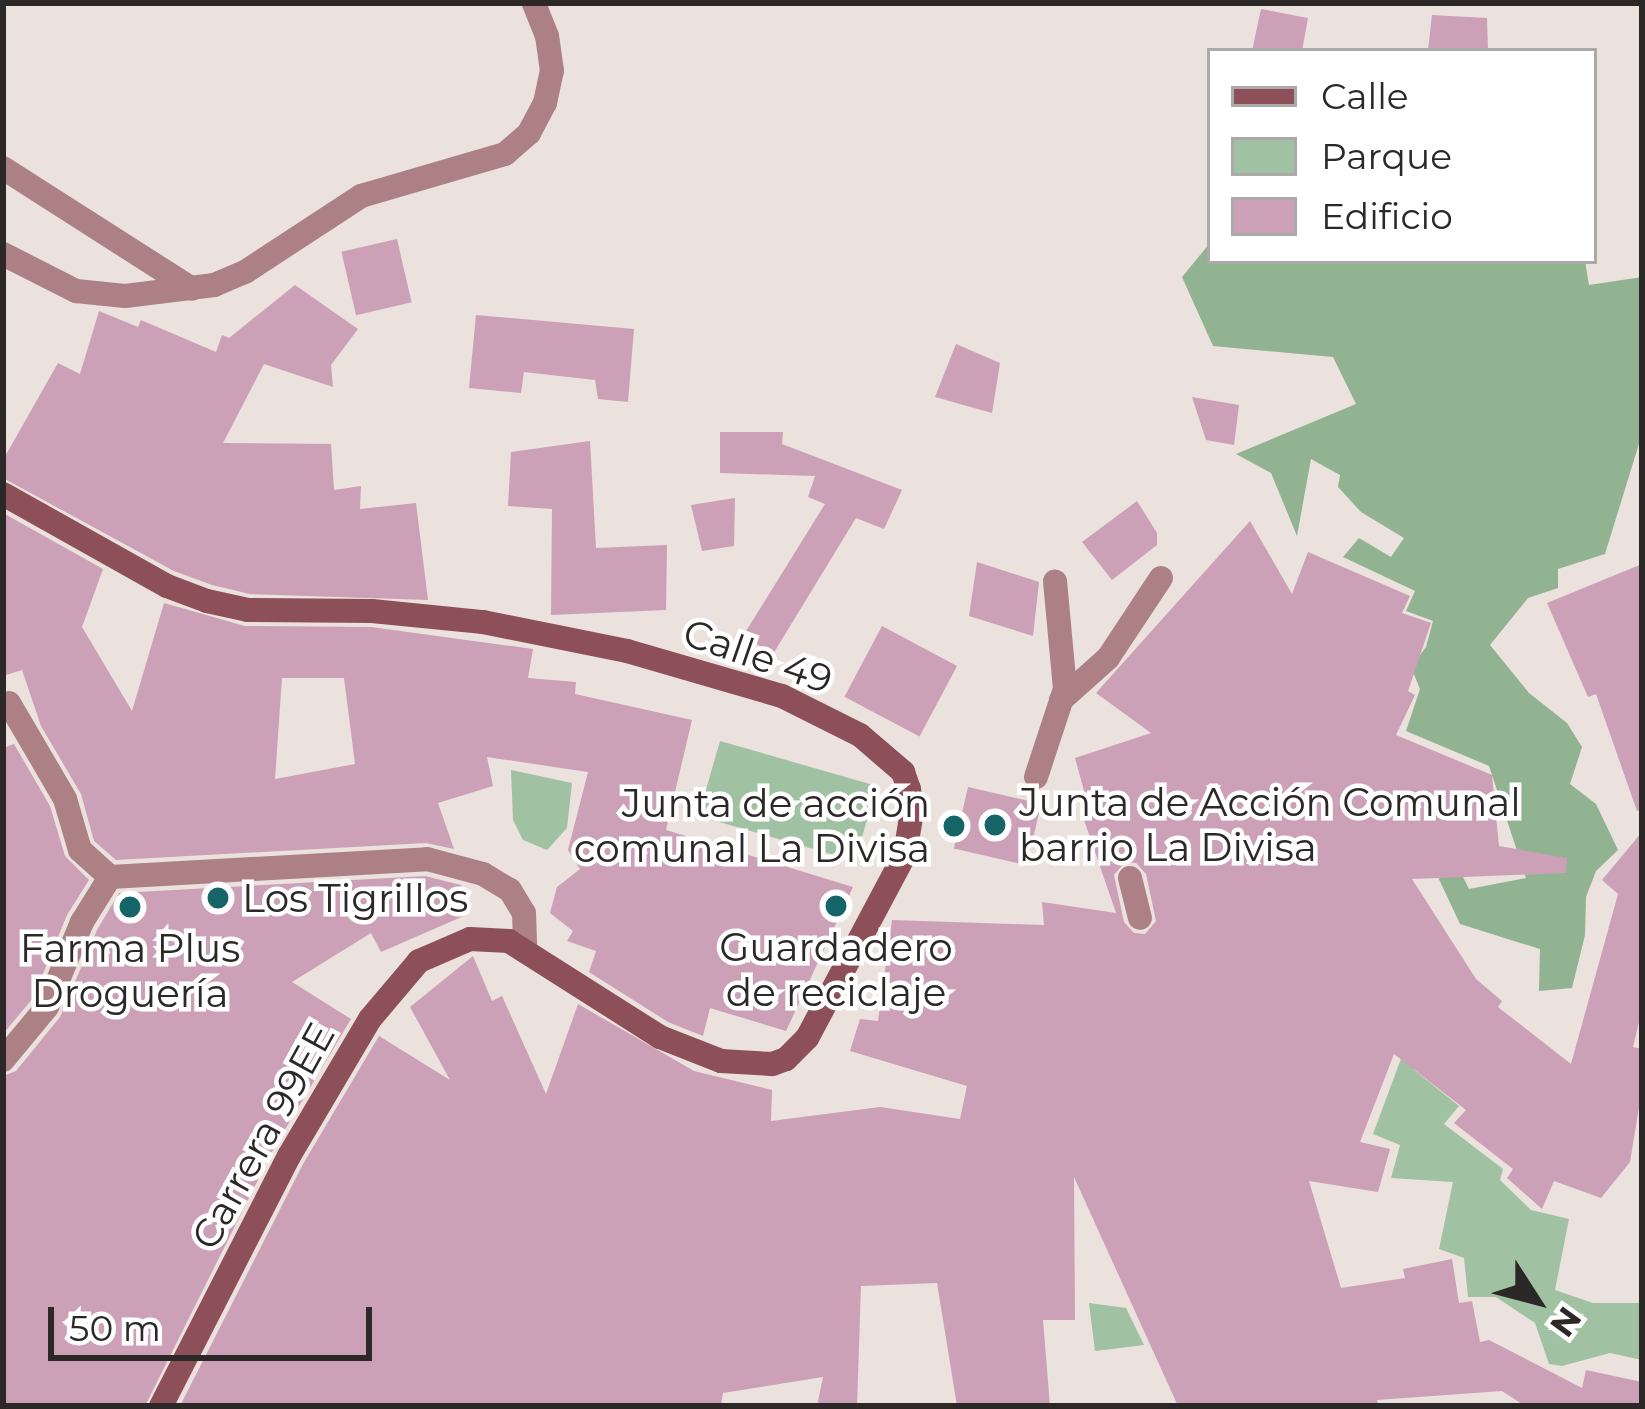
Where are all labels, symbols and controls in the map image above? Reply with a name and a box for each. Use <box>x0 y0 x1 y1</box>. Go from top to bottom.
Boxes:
legend <box>1207 48 1597 264</box>
text: Calle <box>1321 74 1409 118</box>
text: Parque <box>1321 134 1452 178</box>
text: Edificio <box>1321 194 1453 238</box>
street label: Calle 49 <box>677 609 839 703</box>
place label: Junta de Acción Comunal barrio La Divisa <box>1019 780 1521 871</box>
place label: Junta de acción comunal La Divisa <box>574 781 930 872</box>
marker: Junta de Acción Comunal barrio La Divisa <box>982 812 1008 838</box>
marker: Junta de acción comunal La Divisa <box>941 813 967 839</box>
place label: Los Tigrillos <box>242 875 468 921</box>
marker: Los Tigrillos <box>205 885 231 911</box>
marker: Guardadero de reciclaje <box>823 893 849 919</box>
marker: Farma Plus Droguería <box>117 894 143 920</box>
place label: Guardadero de reciclaje <box>719 925 953 1016</box>
place label: Farma Plus Droguería <box>20 926 240 1017</box>
street label: Carrera 99EE <box>182 1015 344 1257</box>
north arrow <box>1477 1241 1597 1361</box>
scale bar <box>54 1283 378 1357</box>
text: N <box>1542 1300 1590 1345</box>
text: 50 m <box>69 1306 161 1350</box>

